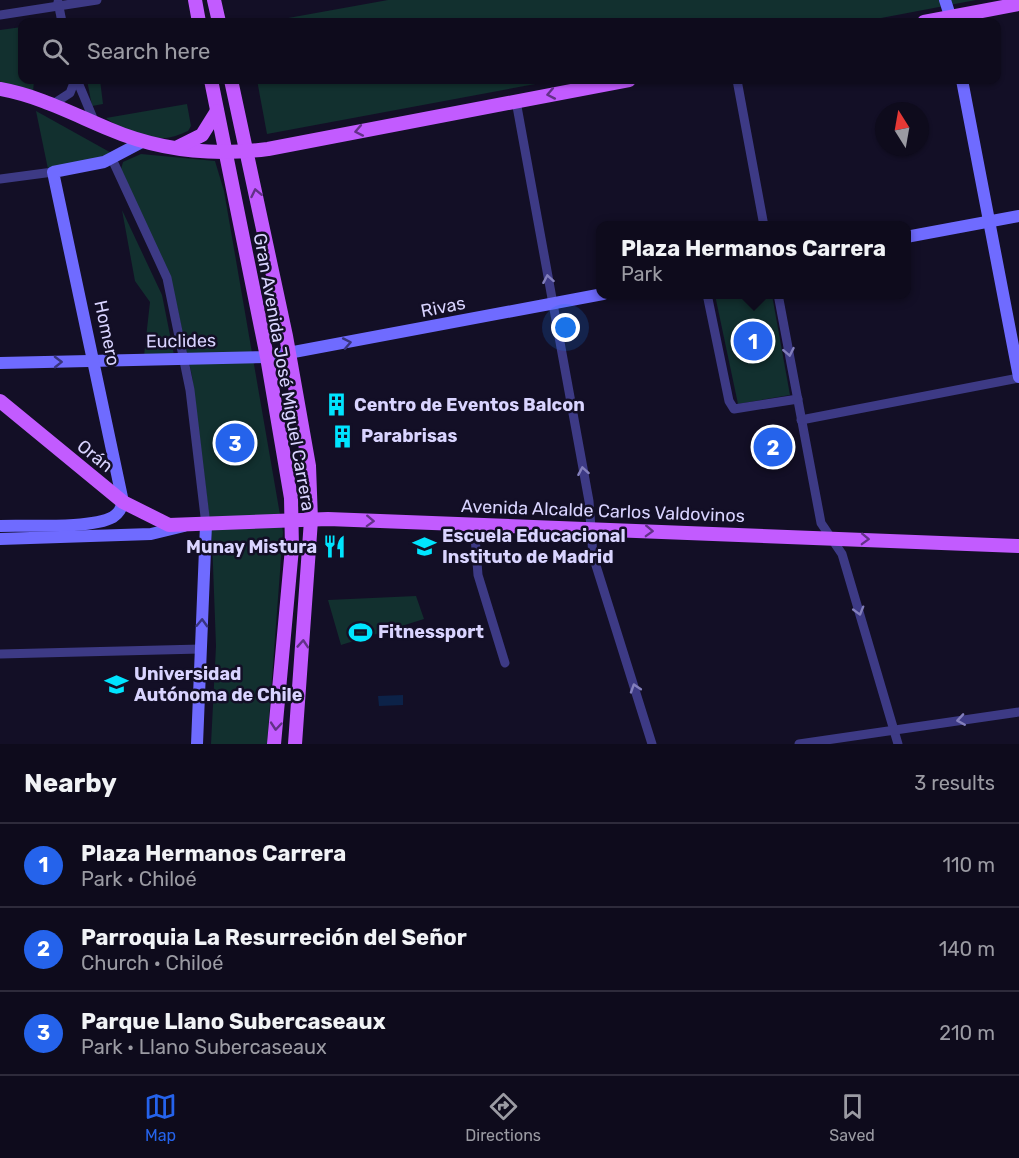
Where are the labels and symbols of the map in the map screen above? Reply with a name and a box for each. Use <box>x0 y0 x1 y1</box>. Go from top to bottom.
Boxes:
one-way arrow <box>546 87 556 100</box>
north arrow <box>875 102 929 156</box>
one-way arrow <box>355 124 365 137</box>
one-way arrow <box>250 189 263 199</box>
street label: Gran Avenida José Miguel Carrera <box>249 231 319 513</box>
one-way arrow <box>542 274 555 284</box>
street label: Rivas <box>419 292 467 322</box>
street label: Homero <box>89 298 125 368</box>
your location <box>551 313 580 342</box>
pin: 1 <box>734 318 772 364</box>
street label: Euclides <box>146 329 216 353</box>
one-way arrow <box>342 337 352 350</box>
one-way arrow <box>782 347 795 357</box>
one-way arrow <box>54 356 63 368</box>
building icon: Centro de Eventos Balcon <box>323 392 349 418</box>
place label: Centro de Eventos Balcon <box>354 394 585 416</box>
pin: 3 <box>216 420 254 466</box>
building icon: Parabrisas <box>330 423 356 449</box>
pin: 2 <box>754 424 792 470</box>
place label: Parabrisas <box>361 425 457 447</box>
street label: Orán <box>73 435 117 477</box>
one-way arrow <box>578 466 590 475</box>
street label: Avenida Alcalde Carlos Valdovinos <box>461 495 745 527</box>
one-way arrow <box>365 514 374 527</box>
one-way arrow <box>644 524 653 537</box>
place label: Escuela Educacional Instituto de Madrid <box>442 525 626 568</box>
school or university icon: Escuela Educacional Instituto de Madrid <box>411 533 437 559</box>
one-way arrow <box>860 533 869 546</box>
restaurant icon: Munay Mistura <box>322 534 348 560</box>
place label: Munay Mistura <box>186 536 317 558</box>
one-way arrow <box>852 605 864 616</box>
one-way arrow <box>196 618 208 627</box>
sports icon: Fitnessport <box>347 619 373 645</box>
place label: Fitnessport <box>378 621 484 643</box>
one-way arrow <box>296 639 309 648</box>
place label: Universidad Autónoma de Chile <box>134 663 303 706</box>
school or university icon: Universidad Autónoma de Chile <box>103 671 129 697</box>
one-way arrow <box>629 683 642 694</box>
one-way arrow <box>957 714 966 726</box>
one-way arrow <box>270 721 283 730</box>

